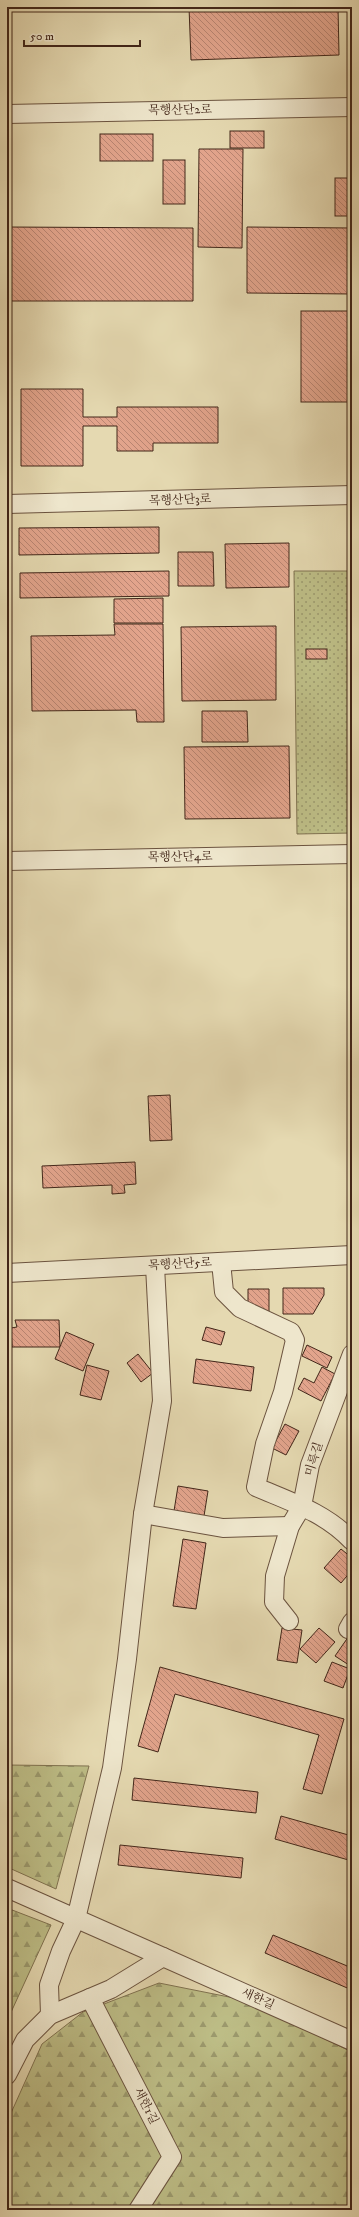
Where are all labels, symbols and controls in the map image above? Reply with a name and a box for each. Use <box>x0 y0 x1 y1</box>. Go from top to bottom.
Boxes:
scale bar <box>24 22 140 48</box>
text: 50 m <box>30 29 54 44</box>
street label: 목행산단2로 <box>148 102 212 118</box>
street label: 목행산단3로 <box>149 491 212 509</box>
street label: 목행산단4로 <box>147 849 213 865</box>
street label: 목행산단5로 <box>148 1255 213 1273</box>
street label: 미륵길 <box>302 1440 326 1478</box>
street label: 새한길 <box>239 1985 277 2013</box>
street label: 새한1길 <box>130 2085 162 2127</box>

